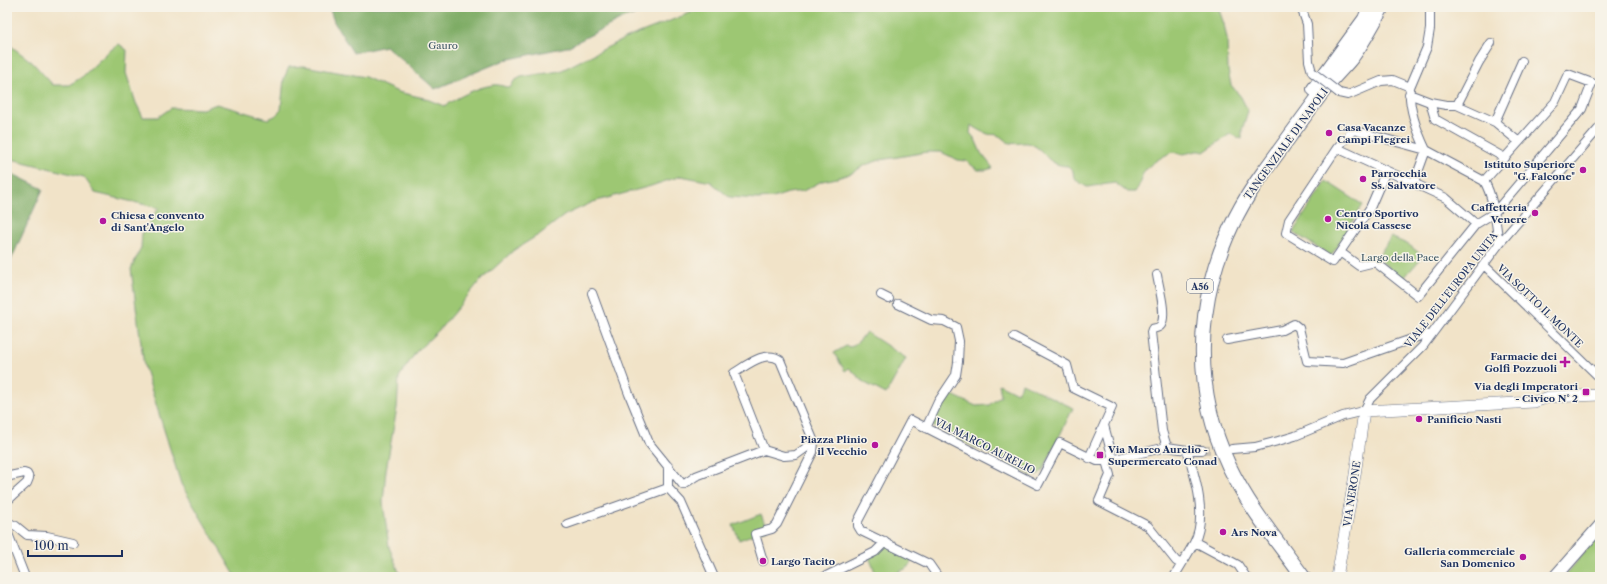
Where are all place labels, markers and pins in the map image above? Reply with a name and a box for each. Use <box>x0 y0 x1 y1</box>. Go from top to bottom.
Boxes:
place label: Casa Vacanze Campi Flegrei <box>1337 121 1410 146</box>
marker: Casa Vacanze Campi Flegrei <box>1324 128 1334 138</box>
place label: Istituto Superiore "G. Falcone" <box>1484 158 1575 183</box>
marker: Istituto Superiore "G. Falcone" <box>1578 165 1588 175</box>
place label: Parrocchia Ss. Salvatore <box>1371 167 1436 192</box>
marker: Parrocchia Ss. Salvatore <box>1358 174 1368 184</box>
place label: Caffetteria Venere <box>1471 201 1527 226</box>
place label: Centro Sportivo Nicola Cassese <box>1336 207 1419 232</box>
marker: Caffetteria Venere <box>1530 208 1540 218</box>
place label: Chiesa e convento di Sant'Angelo <box>111 209 204 234</box>
marker: Centro Sportivo Nicola Cassese <box>1323 214 1333 224</box>
marker: Chiesa e convento di Sant'Angelo <box>98 216 108 226</box>
place label: Farmacie dei Golfi Pozzuoli <box>1484 350 1557 375</box>
marker: Farmacie dei Golfi Pozzuoli <box>1560 357 1570 367</box>
place label: Via degli Imperatori - Civico N° 2 <box>1473 380 1578 405</box>
marker: Via degli Imperatori - Civico N° 2 <box>1581 387 1591 397</box>
place label: Panificio Nasti <box>1427 413 1502 426</box>
marker: Panificio Nasti <box>1414 414 1424 424</box>
place label: Piazza Plinio il Vecchio <box>801 433 867 458</box>
marker: Piazza Plinio il Vecchio <box>870 440 880 450</box>
place label: Via Marco Aurelio - Supermercato Conad <box>1107 443 1218 468</box>
marker: Via Marco Aurelio - Supermercato Conad <box>1095 450 1105 460</box>
place label: Ars Nova <box>1230 526 1277 539</box>
marker: Ars Nova <box>1218 527 1228 537</box>
place label: Galleria commerciale San Domenico <box>1404 545 1515 570</box>
marker: Galleria commerciale San Domenico <box>1518 552 1528 562</box>
place label: Largo Tacito <box>771 555 835 568</box>
marker: Largo Tacito <box>758 556 768 566</box>

